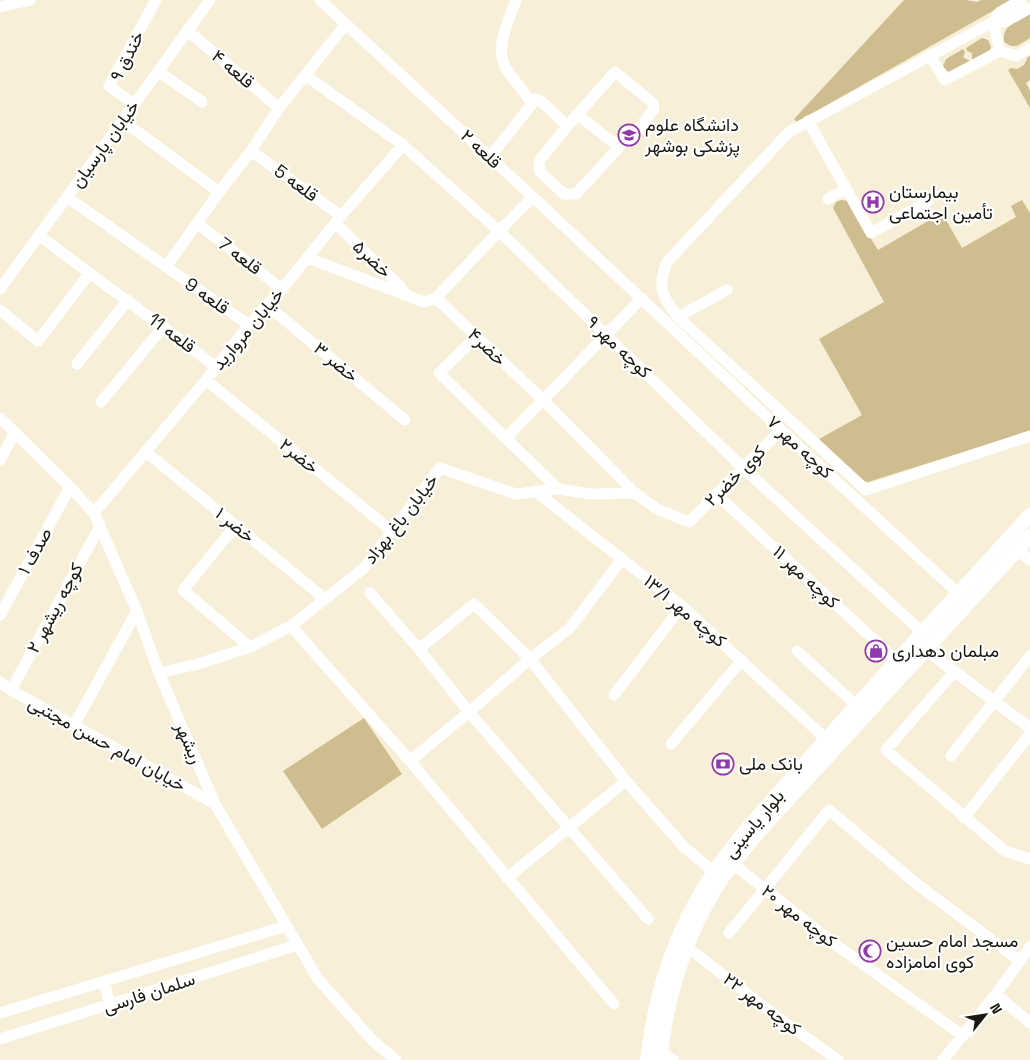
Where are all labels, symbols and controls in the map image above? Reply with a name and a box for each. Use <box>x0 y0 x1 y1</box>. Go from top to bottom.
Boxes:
street label: خندق ۹ <box>104 27 149 85</box>
street label: قلعه ۴ <box>207 44 259 93</box>
street label: خیابان پارسیان <box>65 95 145 193</box>
place label: دانشگاه علوم پزشکی بوشهر <box>644 113 740 158</box>
school or university icon: دانشگاه علوم پزشکی بوشهر <box>617 123 641 147</box>
street label: قلعه ۲ <box>456 124 507 173</box>
street label: قلعه 5 <box>270 159 323 206</box>
place label: بیمارستان تأمین اجتماعی <box>889 180 993 224</box>
hospital icon: بیمارستان تأمین اجتماعی <box>861 190 885 214</box>
street label: قلعه 7 <box>214 232 267 279</box>
street label: خضر۵ <box>348 235 397 283</box>
street label: قلعه 9 <box>181 272 234 319</box>
street label: خیابان مروارید <box>207 283 289 374</box>
street label: قلعه 11 <box>144 307 200 358</box>
street label: کوچه مهر ۹ <box>582 310 656 384</box>
street label: خضر۴ <box>463 323 511 370</box>
street label: خضر ۳ <box>309 336 363 387</box>
street label: کوچه مهر ۷ <box>762 410 838 484</box>
street label: خضر۲ <box>275 433 324 478</box>
street label: کوی خضر۲ <box>699 440 770 511</box>
street label: خیابان باغ بهزاد <box>358 469 444 569</box>
street label: خضر ۱ <box>211 502 260 547</box>
street label: صدف ۱ <box>12 523 57 578</box>
street label: کوچه مهر ۱۱ <box>768 540 844 614</box>
street label: کوچه ریشهر ۲ <box>21 559 89 657</box>
street label: کوچه مهر ۱۳/۱ <box>639 569 731 653</box>
shop icon: مبلمان دهداری <box>864 639 888 663</box>
place label: مبلمان دهداری <box>892 639 999 662</box>
street label: خیابان امام حسن مجتبی <box>24 691 190 797</box>
street label: ریشهر <box>170 718 208 767</box>
bank icon: بانک ملی <box>711 752 735 776</box>
place label: بانک ملی <box>739 752 803 775</box>
street label: بلوار یاسینی <box>718 785 789 863</box>
street label: کوچه مهر ۲۰ <box>756 879 842 953</box>
place label: مسجد امام حسین کوی امامزاده <box>886 929 1018 973</box>
mosque icon: مسجد امام حسین کوی امامزاده <box>858 939 882 963</box>
street label: سلمان فارسی <box>100 967 198 1018</box>
street label: کوچه مهر ۲۲ <box>718 967 806 1041</box>
north arrow <box>960 990 1010 1040</box>
text: N <box>986 1000 1006 1017</box>

